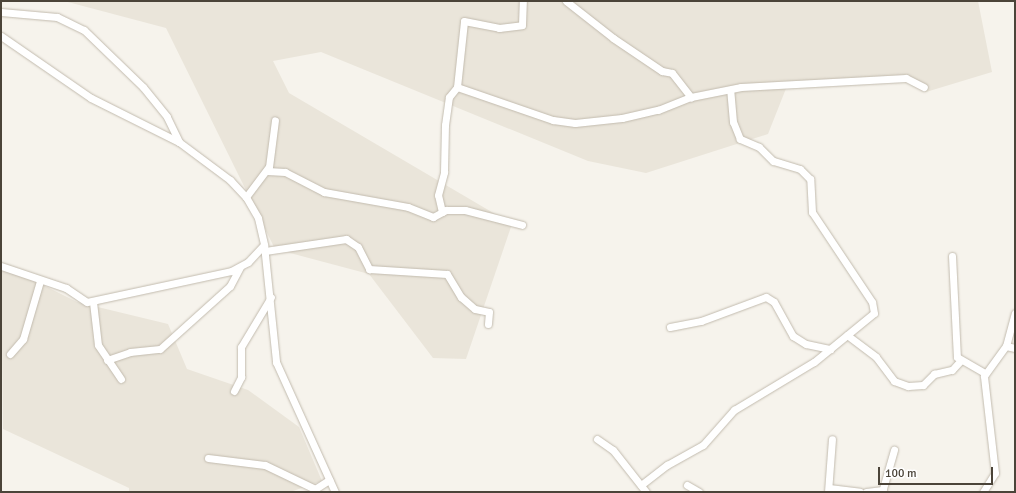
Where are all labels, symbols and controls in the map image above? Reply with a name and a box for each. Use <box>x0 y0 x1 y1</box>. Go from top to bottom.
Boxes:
scale bar <box>880 459 995 485</box>
text: 100 m <box>885 466 917 481</box>

